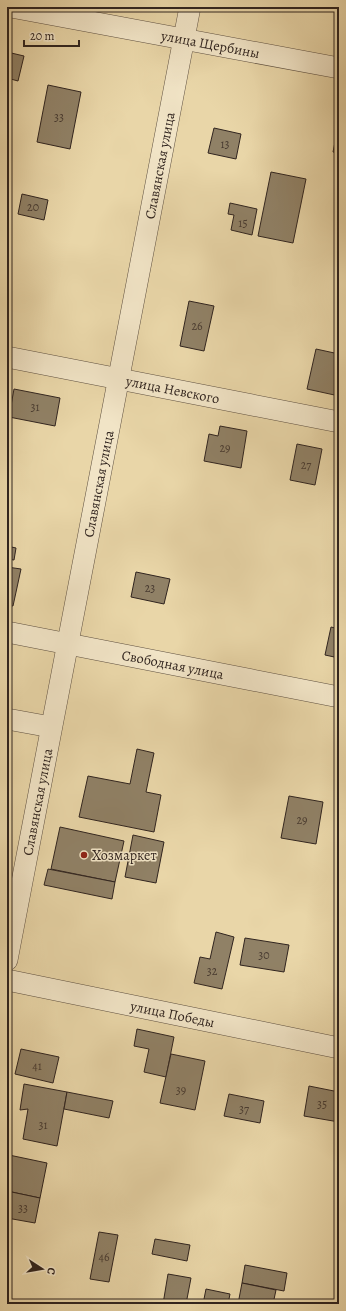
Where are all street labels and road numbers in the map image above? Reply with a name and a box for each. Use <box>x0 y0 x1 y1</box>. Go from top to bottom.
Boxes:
street label: улица Щербины <box>159 25 261 63</box>
street label: Славянская улица <box>140 110 179 221</box>
street label: улица Невского <box>123 371 221 408</box>
street label: Славянская улица <box>79 428 118 539</box>
street label: Свободная улица <box>120 645 226 684</box>
street label: Славянская улица <box>18 746 57 857</box>
street label: улица Победы <box>128 996 216 1032</box>

